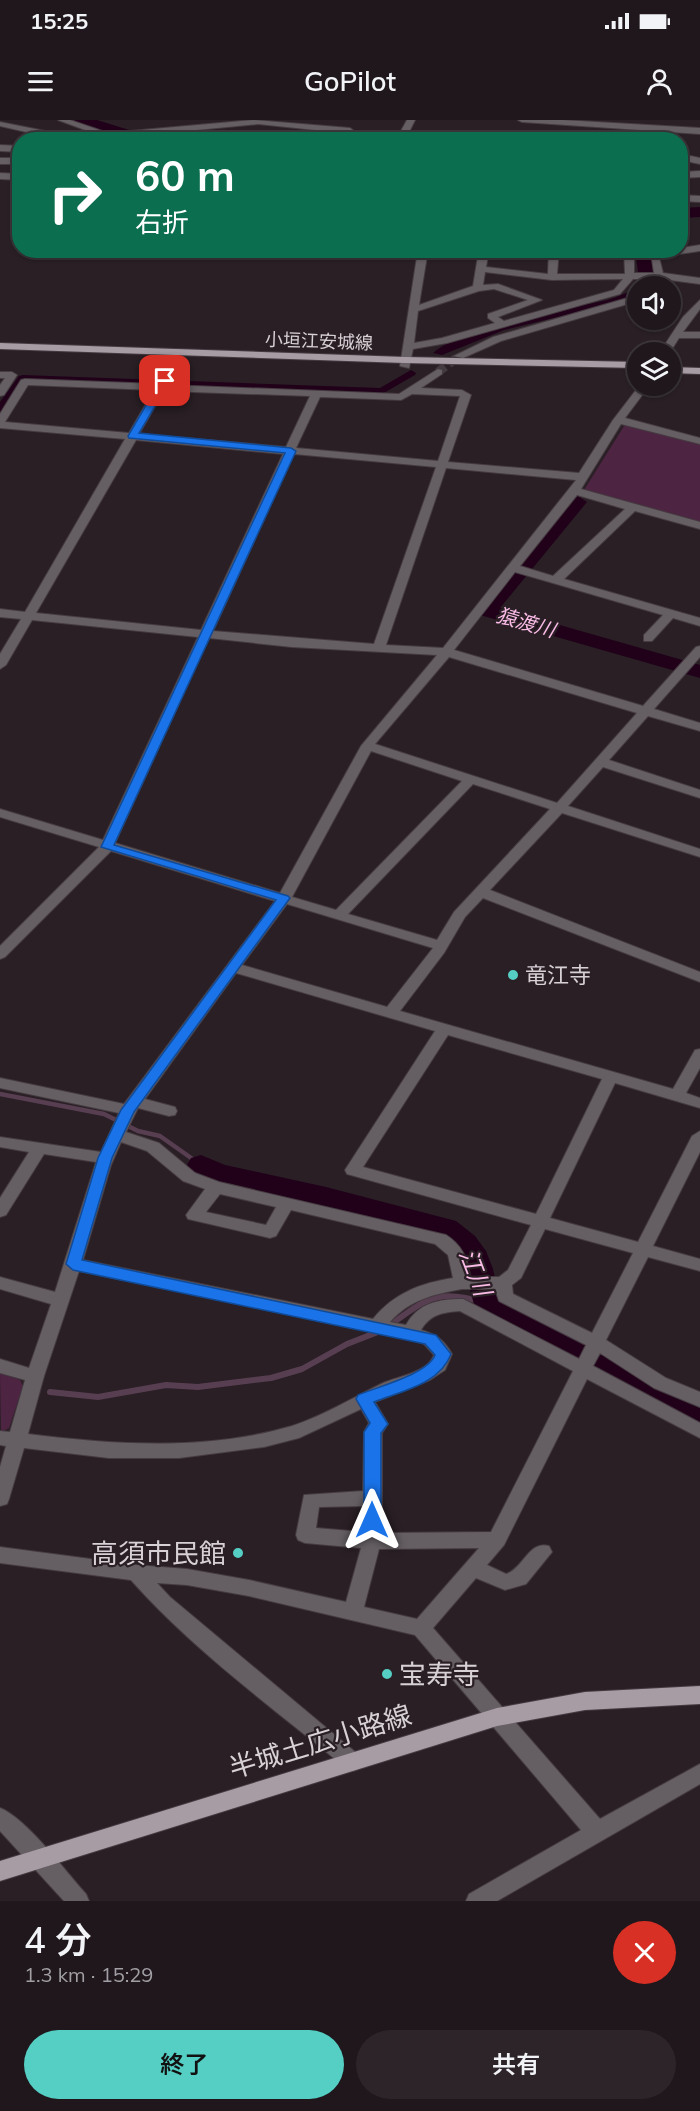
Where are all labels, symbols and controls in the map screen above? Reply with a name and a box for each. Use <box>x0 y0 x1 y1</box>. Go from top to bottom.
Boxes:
text: 15:25 <box>30 7 88 35</box>
text: GoPilot <box>304 64 396 98</box>
icon: menu <box>24 65 57 98</box>
icon: person <box>643 65 676 98</box>
text: 60 m <box>135 149 235 202</box>
icon: right <box>36 156 114 234</box>
text: 右折 <box>135 205 189 239</box>
map controls <box>627 276 681 396</box>
button: sound <box>627 276 681 330</box>
street label: 小垣江安城線 <box>265 328 373 354</box>
button: layers <box>627 342 681 396</box>
pin <box>139 355 190 406</box>
icon: arrive <box>148 364 181 397</box>
water label: 猿渡川 <box>494 602 560 643</box>
place label: 竜江寺 <box>525 961 591 989</box>
marker: 竜江寺 <box>506 968 520 982</box>
water label: 江川 <box>453 1244 500 1303</box>
position arrow <box>340 1488 404 1552</box>
place label: 高須市民館 <box>91 1536 226 1570</box>
marker: 高須市民館 <box>231 1546 245 1560</box>
place label: 宝寿寺 <box>399 1657 480 1691</box>
marker: 宝寿寺 <box>380 1667 394 1681</box>
street label: 半城土広小路線 <box>225 1697 415 1785</box>
text: 4 分 <box>24 1917 91 1962</box>
button: close <box>613 1921 676 1984</box>
text: 1.3 km · 15:29 <box>24 1962 153 1987</box>
button: 終了 <box>24 2030 344 2099</box>
button: 共有 <box>356 2030 676 2099</box>

